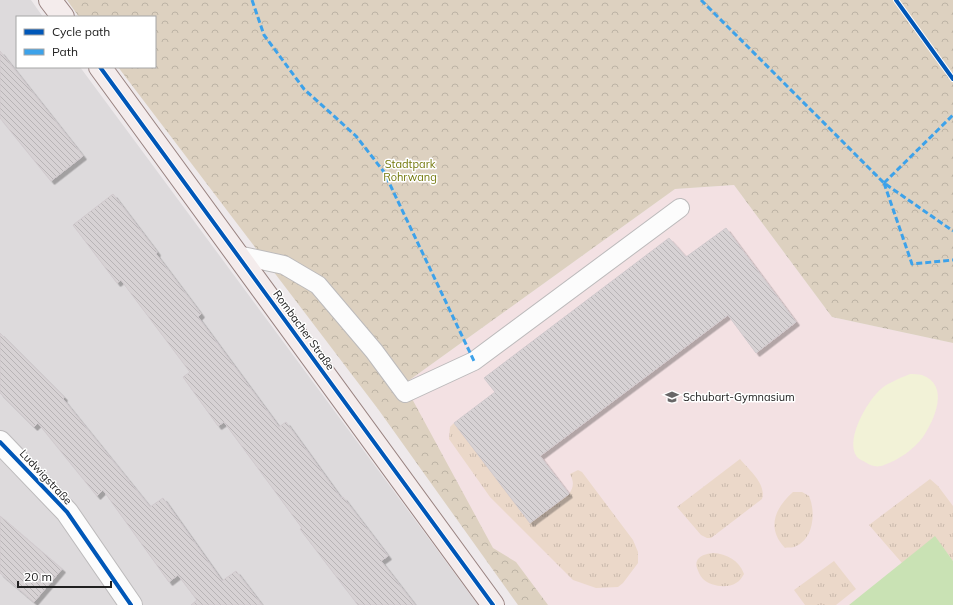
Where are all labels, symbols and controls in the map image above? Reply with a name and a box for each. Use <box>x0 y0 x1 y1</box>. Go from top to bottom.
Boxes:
legend <box>16 16 156 68</box>
text: Cycle path <box>52 24 110 39</box>
text: Path <box>52 44 78 59</box>
park label: Stadtpark Rohrwang <box>383 157 437 184</box>
street label: Rombacher Straße <box>270 287 338 373</box>
school or university icon: Schubart-Gymnasium <box>664 389 680 405</box>
place label: Schubart-Gymnasium <box>683 390 795 404</box>
street label: Ludwigstraße <box>17 446 75 508</box>
scale bar <box>18 563 111 589</box>
text: 20 m <box>24 569 52 584</box>

